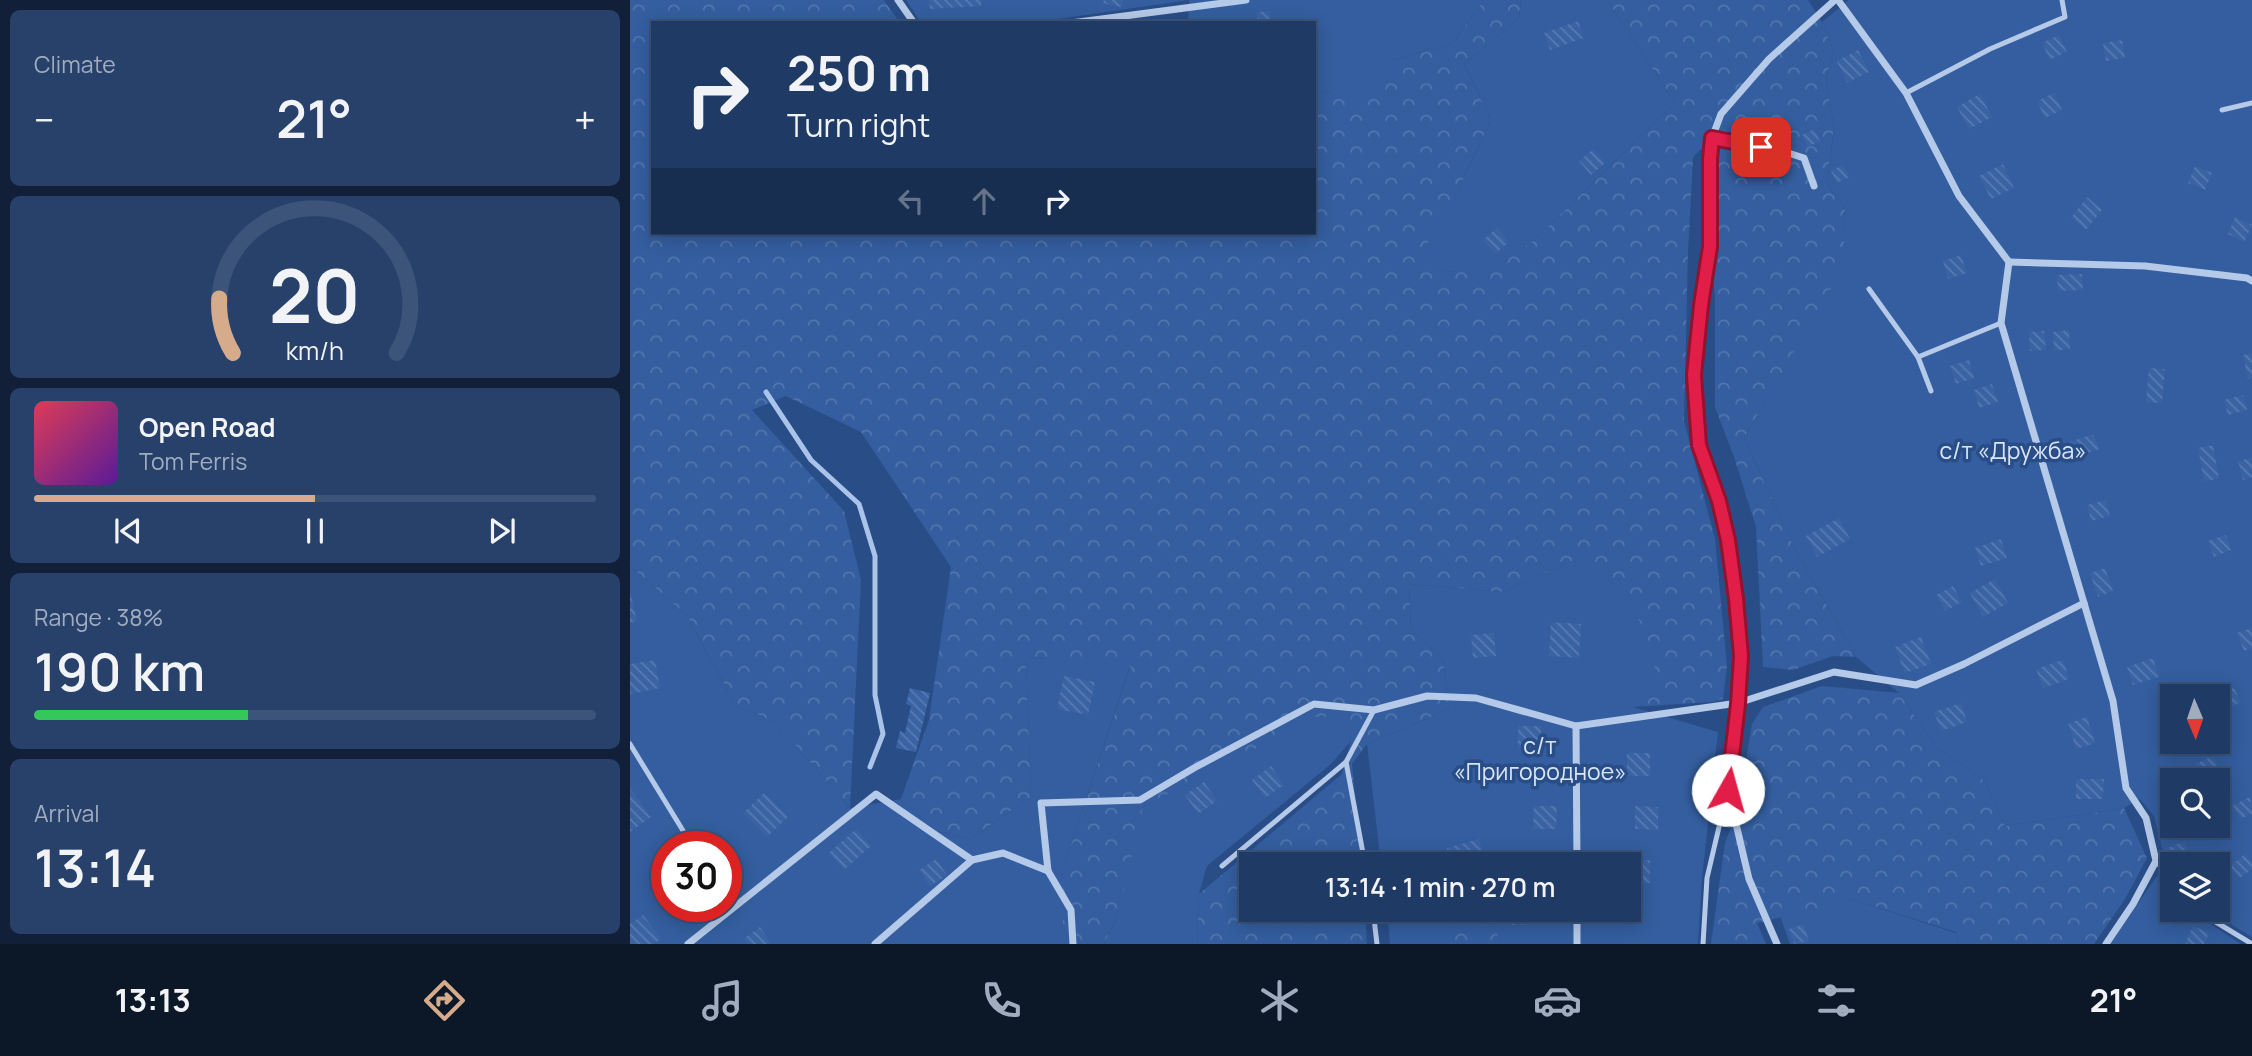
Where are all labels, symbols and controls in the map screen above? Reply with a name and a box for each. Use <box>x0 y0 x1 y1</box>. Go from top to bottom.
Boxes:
text: 250 m <box>787 39 931 106</box>
text: Climate <box>34 48 116 80</box>
icon: right <box>672 49 763 140</box>
text: 21° <box>276 83 352 154</box>
text: − <box>34 93 55 145</box>
text: + <box>574 93 596 145</box>
text: Turn right <box>787 103 930 147</box>
pin <box>1731 117 1791 177</box>
icon: arrive <box>1742 128 1780 166</box>
icon: left <box>892 182 930 220</box>
icon: ahead <box>965 182 1003 220</box>
icon: right <box>1038 182 1076 220</box>
text: 20 <box>269 245 361 345</box>
text: km/h <box>286 332 344 367</box>
text: Open Road <box>139 409 275 445</box>
park label: с/т «Дружба» <box>1939 434 2087 466</box>
text: Tom Ferris <box>139 445 247 477</box>
icon: previous <box>109 512 147 550</box>
icon: pause <box>296 512 334 550</box>
icon: next <box>483 512 521 550</box>
text: Range · 38% <box>34 601 163 633</box>
text: 190 km <box>34 636 205 707</box>
north arrow <box>2160 684 2230 754</box>
map controls <box>2160 684 2230 922</box>
park label: с/т «Пригородное» <box>1454 729 1626 787</box>
position arrow <box>1691 753 1765 827</box>
button: search <box>2160 768 2230 838</box>
text: Arrival <box>34 797 100 829</box>
speed limit sign: 30 <box>651 831 742 922</box>
text: 13:14 <box>34 832 156 903</box>
button: layers <box>2160 852 2230 922</box>
text: 13:14 · 1 min · 270 m <box>1325 869 1555 905</box>
icon: directions <box>420 976 469 1025</box>
icon: music <box>698 976 747 1025</box>
icon: phone <box>977 976 1026 1025</box>
icon: climate <box>1255 976 1304 1025</box>
icon: car <box>1533 976 1582 1025</box>
icon: filters <box>1812 976 1861 1025</box>
text: 13:13 <box>115 978 191 1022</box>
text: 21° <box>2090 978 2137 1022</box>

